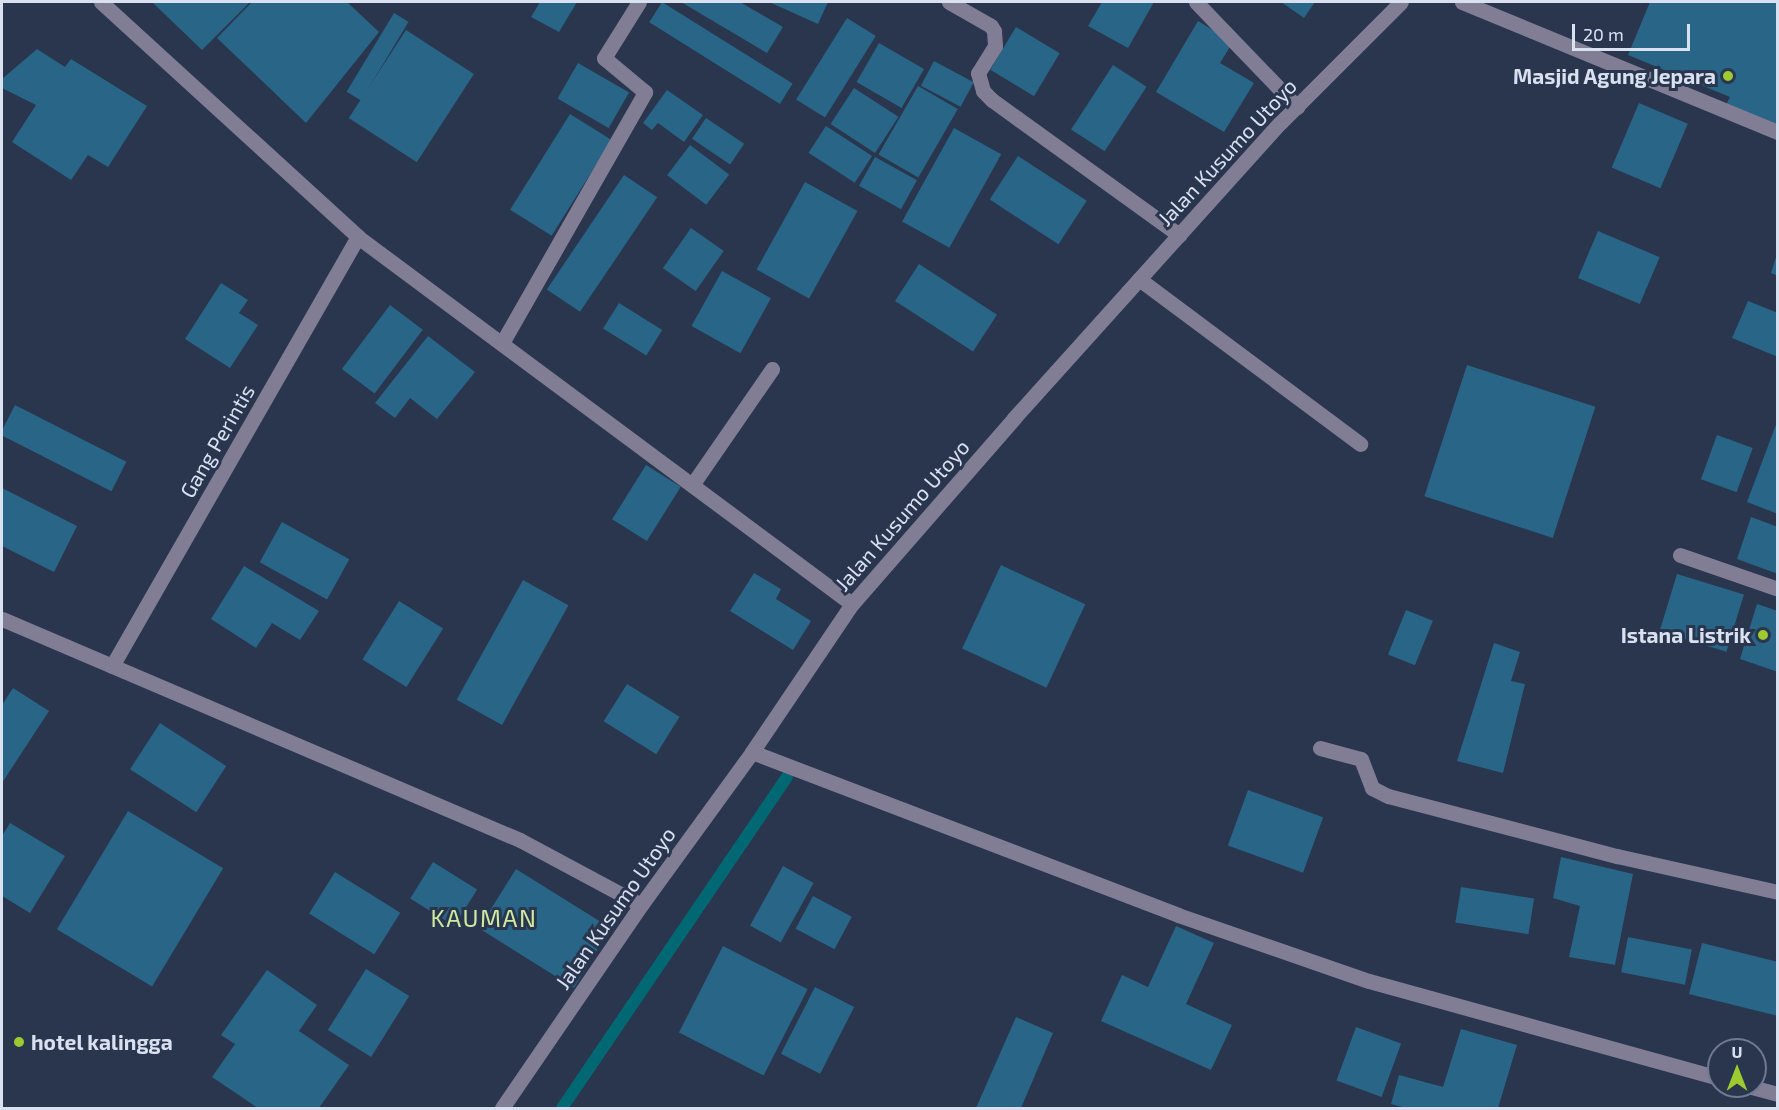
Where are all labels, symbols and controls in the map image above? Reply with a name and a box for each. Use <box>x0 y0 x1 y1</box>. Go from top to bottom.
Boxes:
scale bar <box>1575 12 1694 50</box>
text: 20 m <box>1583 23 1624 45</box>
place label: Masjid Agung Jepara <box>1512 63 1716 89</box>
marker: Masjid Agung Jepara <box>1721 69 1735 83</box>
street label: Jalan Kusumo Utoyo <box>1152 73 1302 231</box>
street label: Gang Perintis <box>174 380 260 502</box>
street label: Jalan Kusumo Utoyo <box>830 434 974 596</box>
place label: Istana Listrik <box>1621 622 1751 648</box>
marker: Istana Listrik <box>1756 628 1770 642</box>
street label: Jalan Kusumo Utoyo <box>550 822 680 994</box>
district label: KAUMAN <box>431 904 537 932</box>
place label: hotel kalingga <box>31 1029 173 1055</box>
marker: hotel kalingga <box>12 1035 26 1049</box>
north arrow <box>1707 1038 1767 1098</box>
text: U <box>1732 1042 1742 1061</box>

